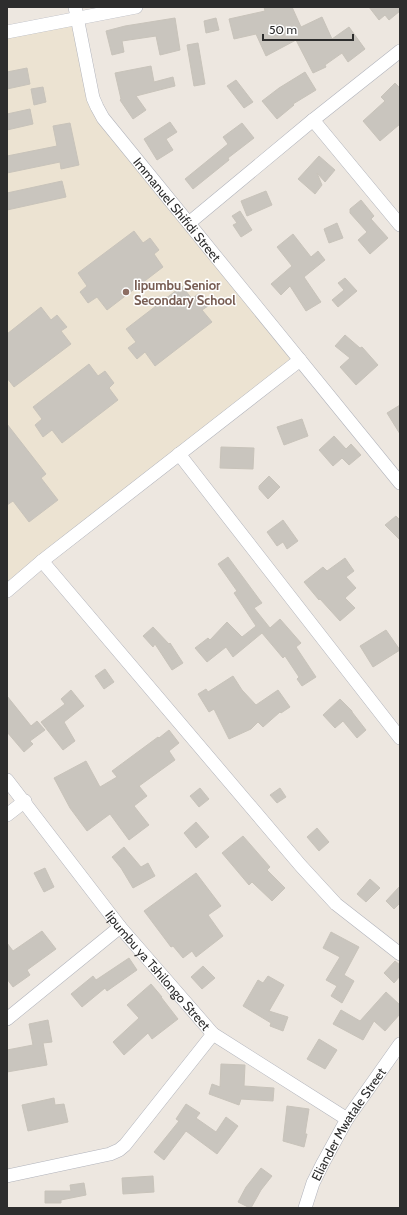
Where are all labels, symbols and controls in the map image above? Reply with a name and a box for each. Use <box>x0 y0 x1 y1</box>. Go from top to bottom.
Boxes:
scale bar <box>263 16 353 42</box>
text: 50 m <box>269 22 297 37</box>
street label: Immanuel Shifidi Street <box>130 154 225 265</box>
place label: Iipumbu Senior Secondary School <box>134 277 236 308</box>
marker: Iipumbu Senior Secondary School <box>121 287 131 297</box>
street label: Iipumbu ya Tshilongo Street <box>102 907 214 1034</box>
street label: Eliander Mwatale Street <box>308 1064 389 1183</box>

